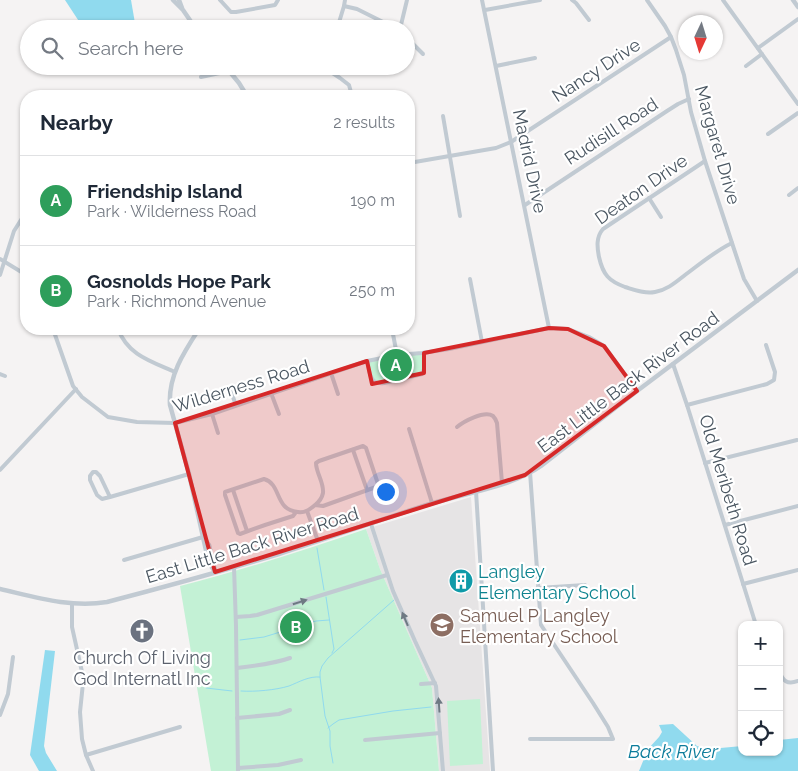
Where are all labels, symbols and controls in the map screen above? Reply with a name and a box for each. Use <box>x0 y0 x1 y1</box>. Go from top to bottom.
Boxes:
north arrow <box>678 15 723 60</box>
search box <box>20 20 415 75</box>
icon: search <box>38 34 66 62</box>
street label: Nancy Drive <box>548 34 644 106</box>
text: Search here <box>78 37 184 59</box>
street label: Margaret Drive <box>691 83 745 207</box>
street label: Rudisill Road <box>560 93 662 169</box>
street label: Madrid Drive <box>509 107 551 215</box>
text: Nearby <box>40 110 113 135</box>
text: 2 results <box>333 113 395 132</box>
street label: Deaton Drive <box>591 149 692 229</box>
text: Friendship Island <box>87 180 242 202</box>
text: A <box>51 191 61 210</box>
text: 190 m <box>350 191 395 210</box>
text: Park · Wilderness Road <box>87 202 256 221</box>
text: Gosnolds Hope Park <box>87 270 271 292</box>
text: B <box>51 281 61 300</box>
text: 250 m <box>349 281 395 300</box>
text: Park · Richmond Avenue <box>87 292 266 311</box>
street label: East Little Back River Road <box>533 307 723 457</box>
pin: A <box>380 346 412 384</box>
street label: Wilderness Road <box>170 355 312 417</box>
street label: Old Meribeth Road <box>695 412 761 568</box>
your location <box>373 479 399 505</box>
street label: East Little Back River Road <box>143 503 361 587</box>
place label: Langley Elementary School <box>478 561 636 603</box>
building icon: Langley Elementary School <box>448 568 474 594</box>
one-way arrow <box>293 597 308 605</box>
place label: Samuel P Langley Elementary School <box>460 605 618 647</box>
pin: B <box>280 608 312 646</box>
one-way arrow <box>401 611 409 626</box>
school or university icon: Samuel P Langley Elementary School <box>429 612 455 638</box>
church icon: Church Of Living God Internatl Inc <box>129 618 155 644</box>
map controls <box>738 621 783 756</box>
button: + <box>738 621 783 666</box>
place label: Church Of Living God Internatl Inc <box>73 647 211 689</box>
button: − <box>738 666 783 711</box>
one-way arrow <box>434 697 442 713</box>
button: locate <box>738 711 783 756</box>
water label: Back River <box>628 740 720 762</box>

